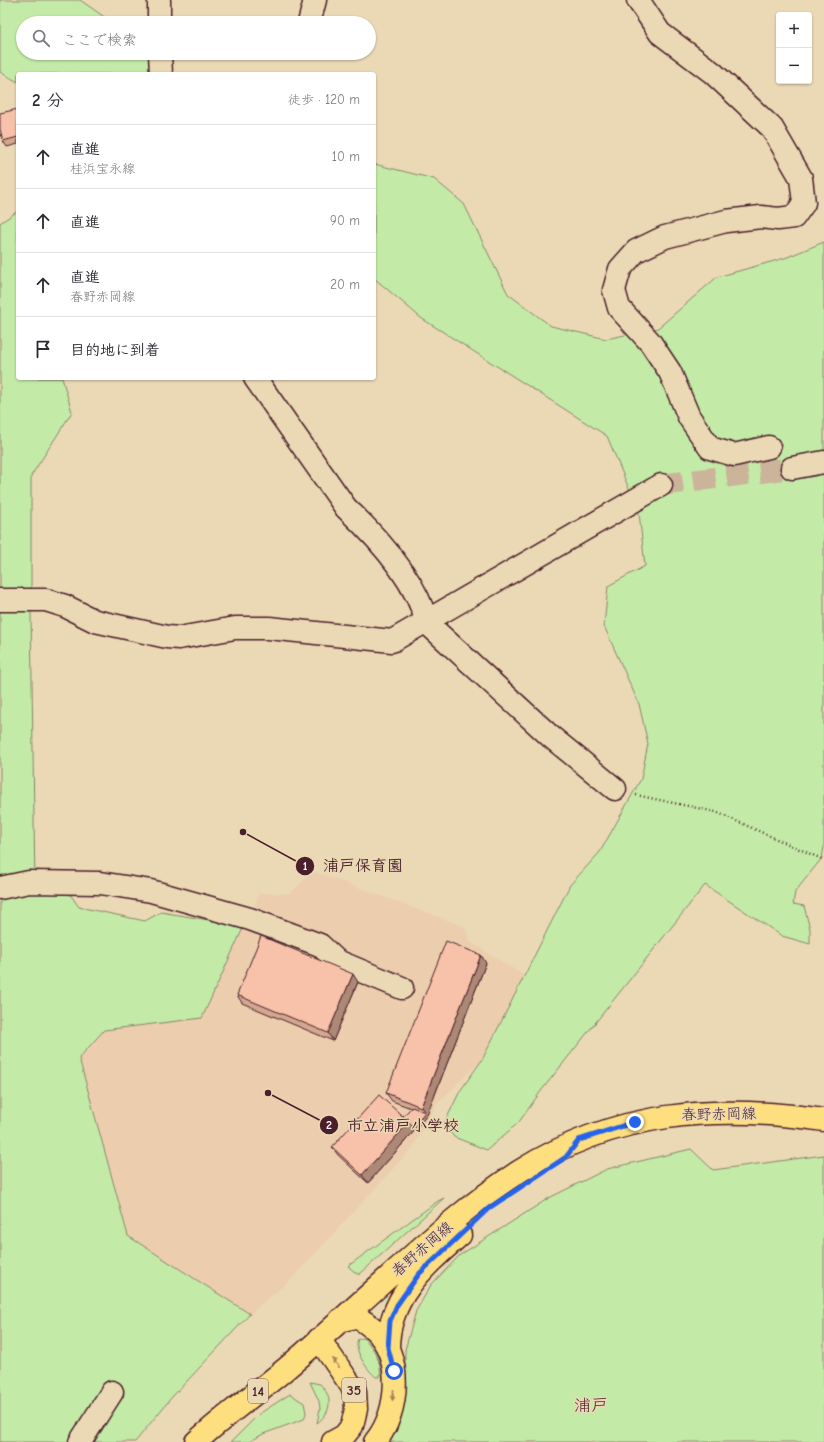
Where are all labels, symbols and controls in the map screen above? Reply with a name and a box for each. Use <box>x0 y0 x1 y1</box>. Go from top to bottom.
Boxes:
map controls <box>776 12 812 84</box>
button: + <box>776 12 812 48</box>
search box <box>16 16 376 60</box>
icon: search <box>30 27 52 49</box>
text: ここで検索 <box>62 31 137 49</box>
button: − <box>776 48 812 84</box>
text: 2 分 <box>32 91 64 110</box>
text: 徒歩 · 120 m <box>288 92 360 107</box>
text: 直進 <box>70 140 100 158</box>
icon: ahead <box>32 146 54 168</box>
text: 10 m <box>332 149 360 164</box>
text: 桂浜宝永線 <box>70 161 135 176</box>
icon: ahead <box>32 210 54 232</box>
text: 直進 <box>70 213 100 231</box>
text: 90 m <box>330 213 360 228</box>
text: 直進 <box>70 268 100 286</box>
icon: ahead <box>32 274 54 296</box>
text: 20 m <box>330 277 360 292</box>
text: 春野赤岡線 <box>70 289 135 304</box>
icon: arrive <box>32 338 54 360</box>
text: 目的地に到着 <box>70 341 160 359</box>
callout: 浦戸保育園 <box>295 852 411 880</box>
text: 浦戸保育園 <box>323 857 403 875</box>
text: 1 <box>303 859 308 873</box>
street label: 春野赤岡線 <box>681 1104 757 1124</box>
callout: 市立浦戸小学校 <box>319 1111 467 1139</box>
route end <box>626 1113 644 1131</box>
text: 市立浦戸小学校 <box>347 1117 459 1135</box>
text: 2 <box>326 1118 332 1132</box>
street label: 春野赤岡線 <box>388 1218 456 1280</box>
one-way arrow <box>332 1357 341 1368</box>
route start <box>385 1362 403 1380</box>
road number: 35 <box>342 1378 366 1402</box>
road number: 14 <box>248 1379 268 1403</box>
one-way arrow <box>390 1389 396 1401</box>
district label: 浦戸 <box>574 1396 608 1415</box>

